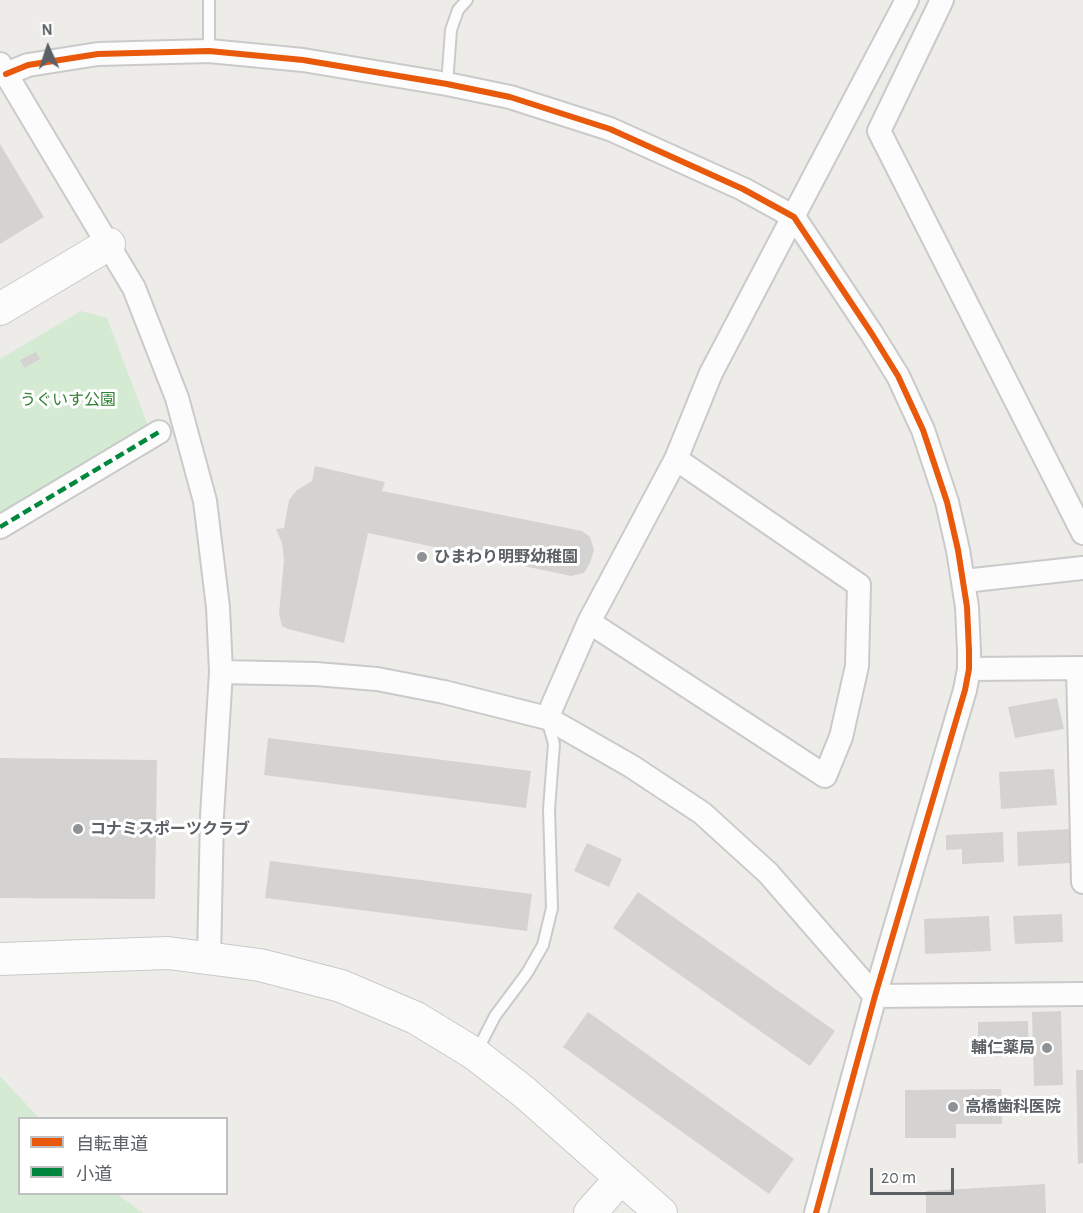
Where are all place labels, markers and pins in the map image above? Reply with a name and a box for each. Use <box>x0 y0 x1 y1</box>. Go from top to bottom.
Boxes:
place label: ひまわり明野幼稚園 <box>434 547 578 567</box>
marker: ひまわり明野幼稚園 <box>415 550 429 564</box>
place label: コナミスポーツクラブ <box>90 819 250 839</box>
marker: コナミスポーツクラブ <box>71 822 85 836</box>
place label: 輔仁薬局 <box>971 1038 1035 1058</box>
marker: 輔仁薬局 <box>1040 1041 1054 1055</box>
place label: 高橋歯科医院 <box>965 1097 1061 1117</box>
marker: 高橋歯科医院 <box>946 1100 960 1114</box>

